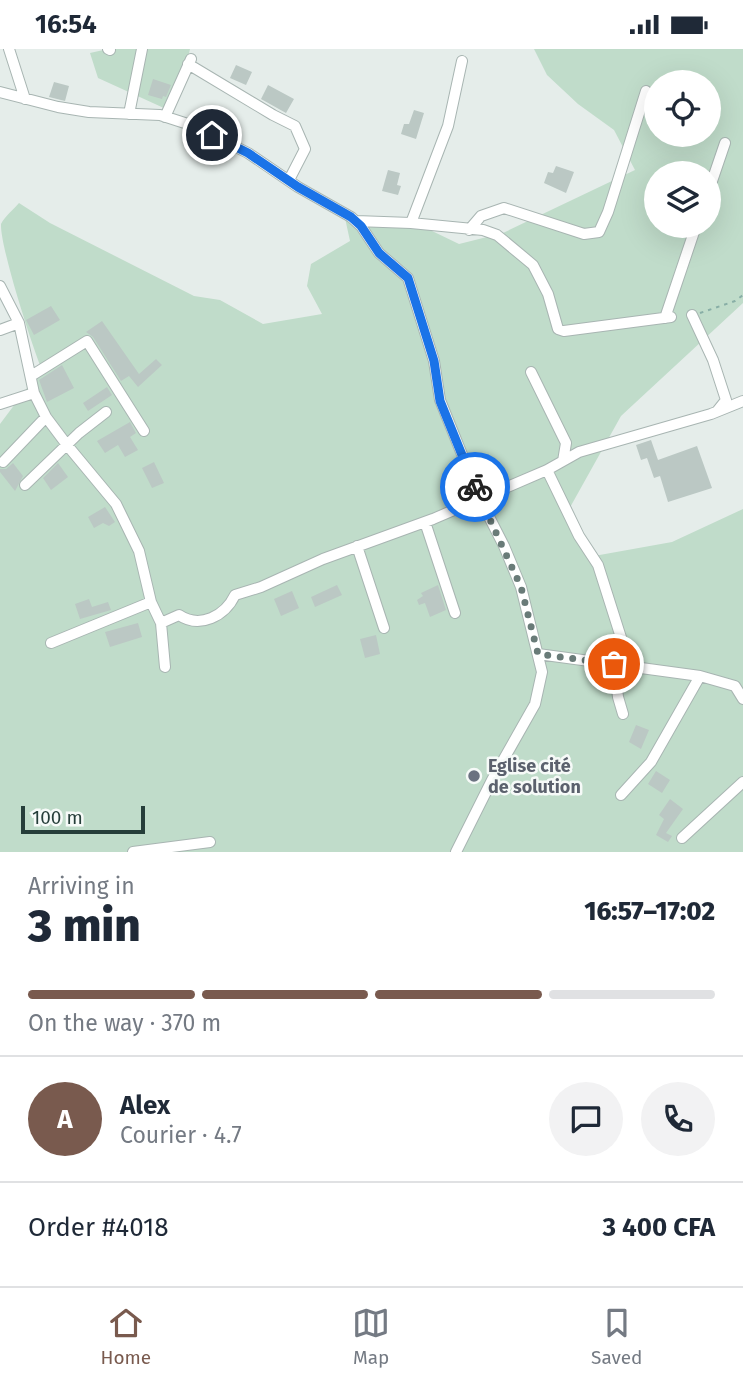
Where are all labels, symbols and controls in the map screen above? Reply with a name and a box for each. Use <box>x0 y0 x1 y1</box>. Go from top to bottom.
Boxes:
text: 16:54 <box>35 9 97 40</box>
map controls <box>644 70 721 238</box>
button: locate <box>644 70 721 147</box>
pin <box>182 105 242 165</box>
icon: home <box>193 116 231 154</box>
button: layers <box>644 161 721 238</box>
courier <box>440 452 510 522</box>
icon: bike <box>456 468 494 506</box>
pin <box>584 634 644 694</box>
icon: bag <box>595 645 633 683</box>
place label: Eglise cité de solution <box>488 755 581 798</box>
marker: Eglise cité de solution <box>466 768 482 784</box>
scale bar <box>21 803 145 835</box>
text: 100 m <box>32 806 83 829</box>
text: Arriving in <box>28 872 135 900</box>
text: 16:57–17:02 <box>584 896 715 927</box>
text: 3 min <box>28 898 141 953</box>
text: On the way · 370 m <box>28 1009 221 1037</box>
button: chat <box>549 1082 623 1156</box>
button: phone <box>641 1082 715 1156</box>
text: Alex <box>120 1090 170 1121</box>
text: A <box>57 1104 73 1135</box>
text: Courier · 4.7 <box>120 1121 242 1149</box>
text: Order #4018 <box>28 1212 169 1243</box>
text: 3 400 CFA <box>602 1212 715 1243</box>
tab: Home <box>100 1304 151 1369</box>
tab: Map <box>352 1304 390 1369</box>
tab: Saved <box>591 1304 642 1369</box>

